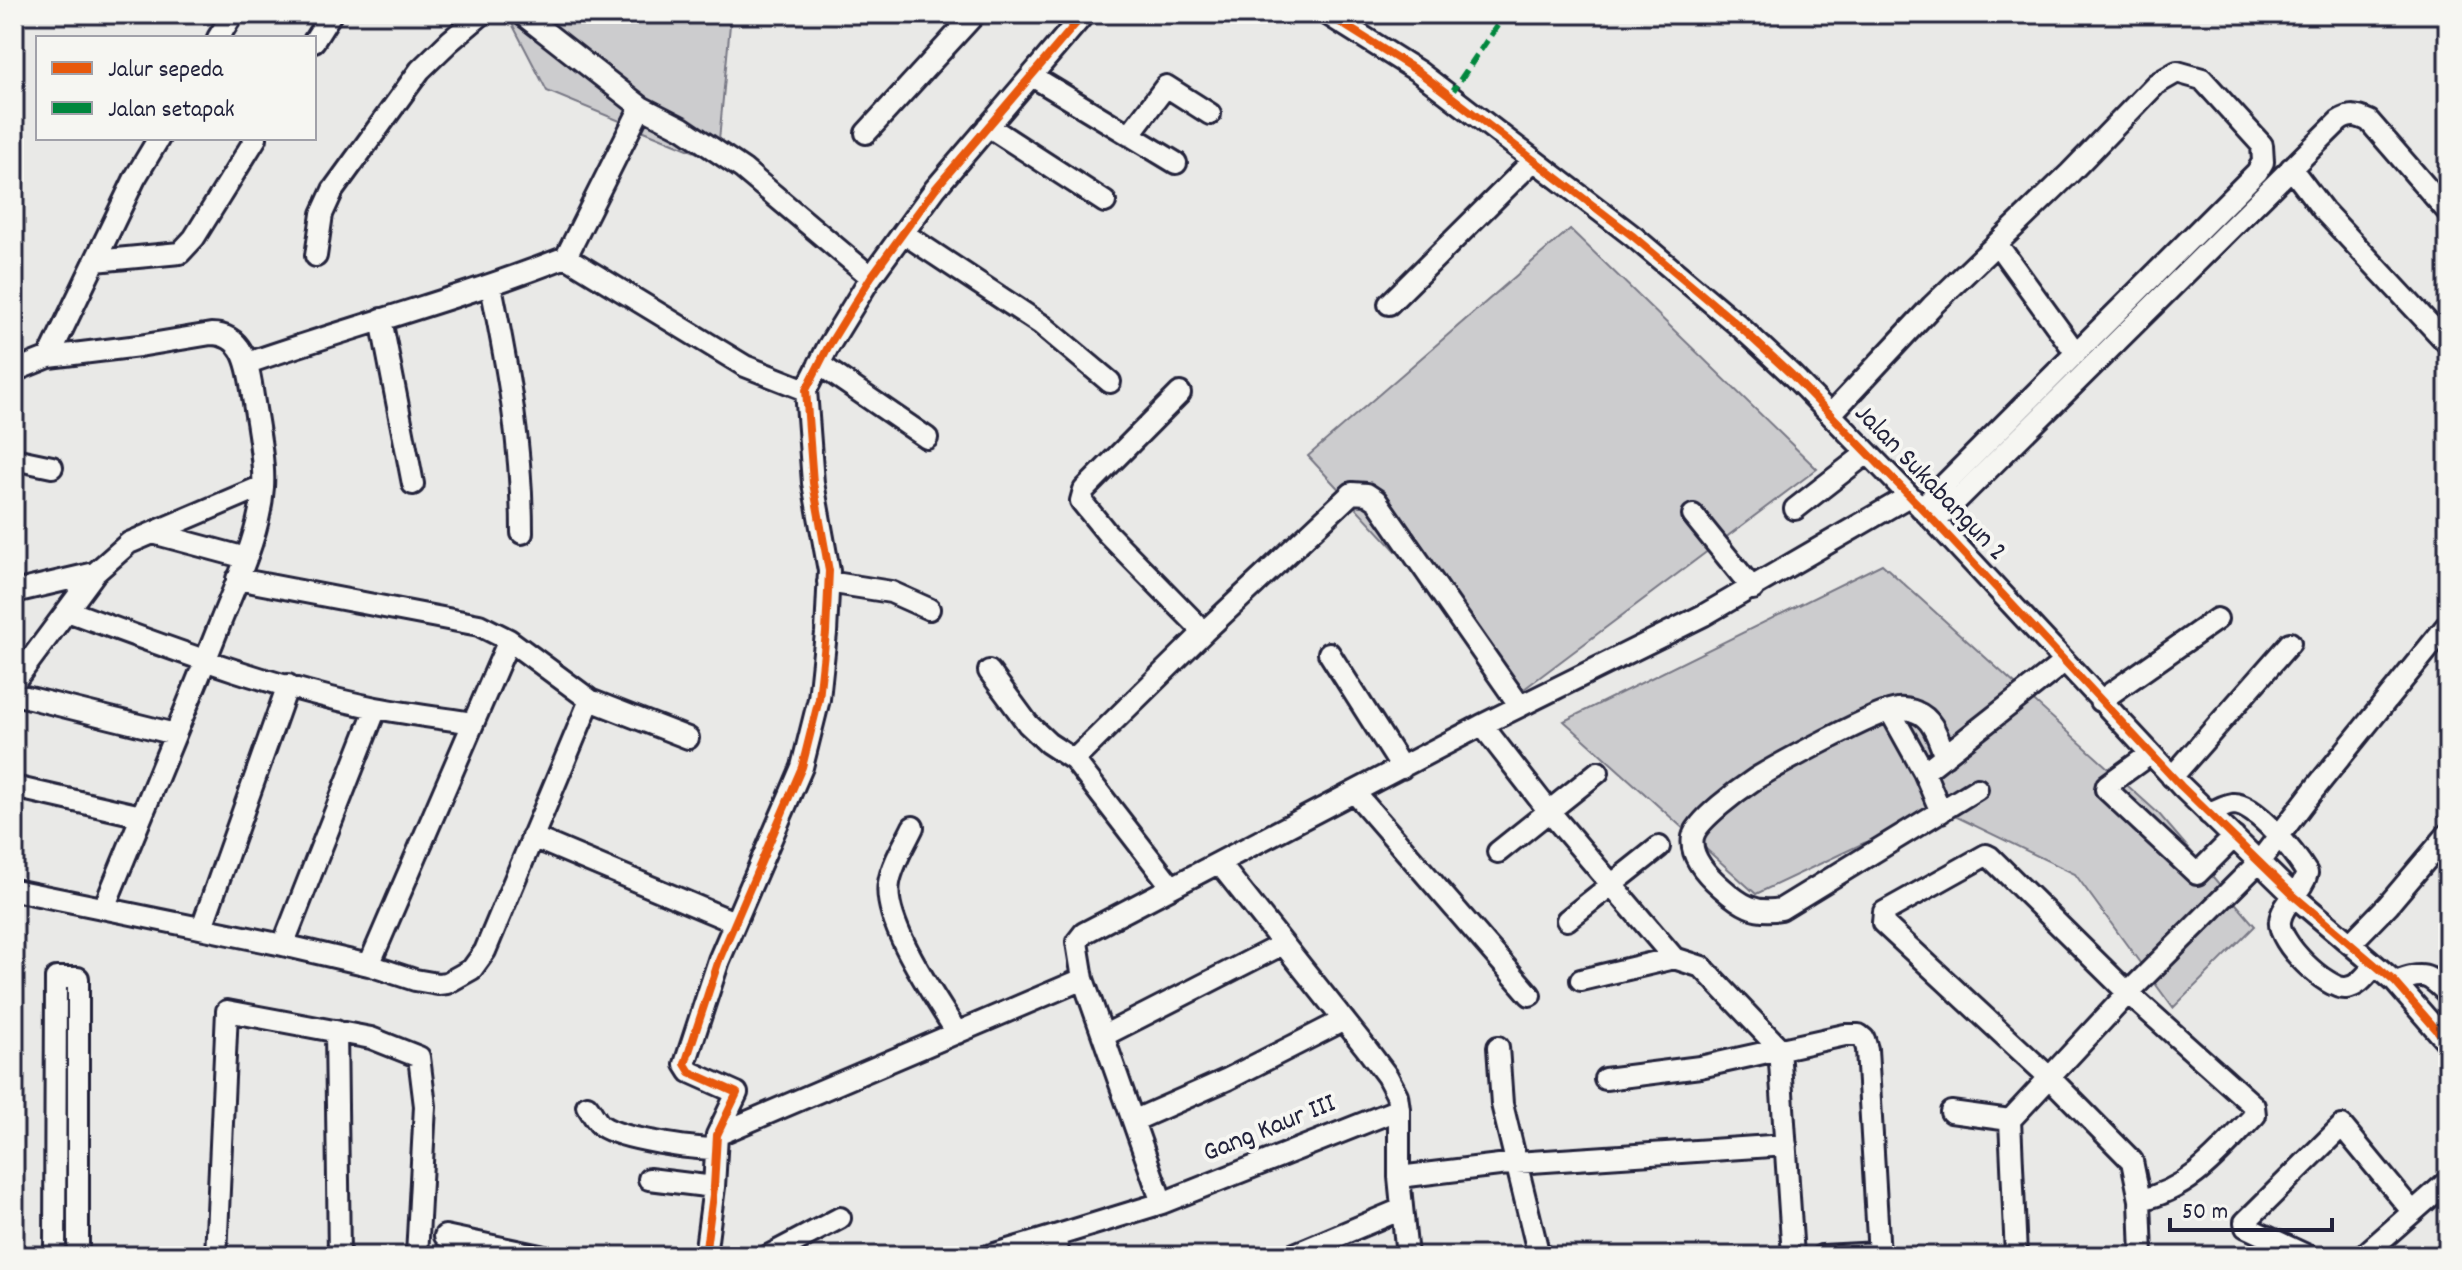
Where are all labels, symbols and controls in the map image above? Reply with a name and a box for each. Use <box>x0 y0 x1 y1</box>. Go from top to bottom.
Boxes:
legend <box>36 36 316 140</box>
text: Jalur sepeda <box>108 54 224 88</box>
text: Jalan setapak <box>108 94 234 128</box>
street label: Jalan Sukabangun 2 <box>1843 396 2015 572</box>
street label: Gang Kaur III <box>1198 1085 1343 1175</box>
scale bar <box>2170 1182 2332 1232</box>
text: 50 m <box>2182 1196 2228 1230</box>

